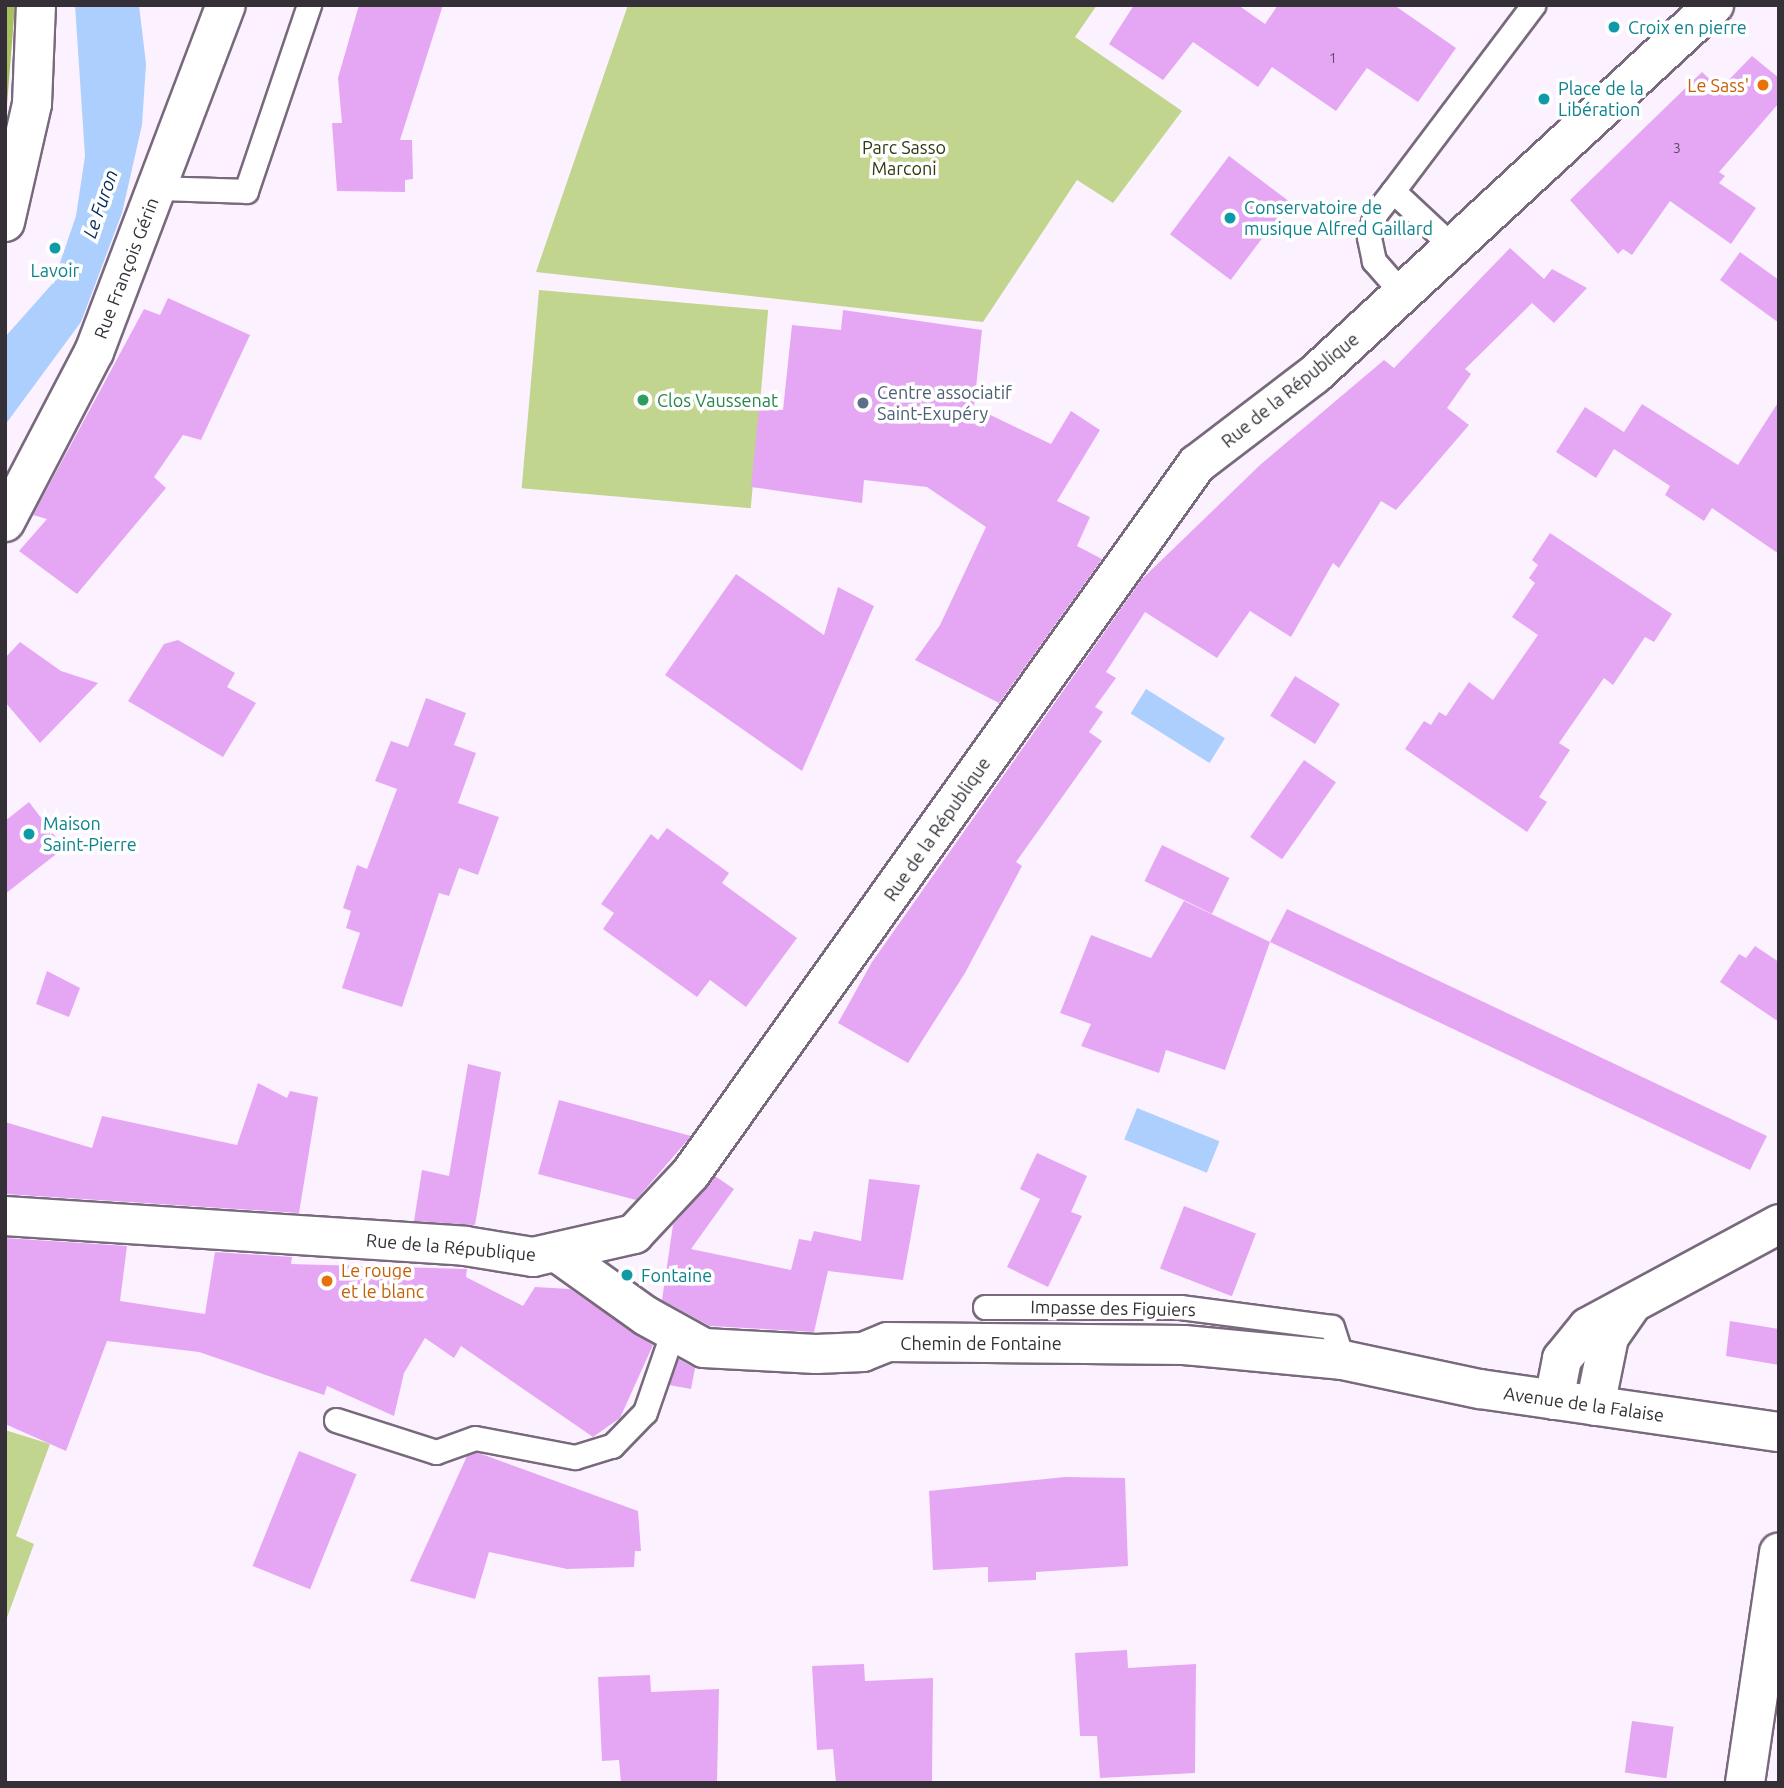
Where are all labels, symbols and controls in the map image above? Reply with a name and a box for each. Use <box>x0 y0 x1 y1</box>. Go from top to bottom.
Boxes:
place label: Croix en pierre <box>1628 16 1747 38</box>
marker: Croix en pierre <box>1606 19 1622 35</box>
house number: 1 <box>1329 50 1337 66</box>
place label: Le Sass' <box>1687 74 1749 96</box>
marker: Le Sass' <box>1755 77 1771 93</box>
place label: Place de la Libération <box>1558 78 1644 120</box>
marker: Place de la Libération <box>1536 91 1552 107</box>
park label: Parc Sasso Marconi <box>862 137 946 180</box>
house number: 3 <box>1673 140 1681 156</box>
water label: Le Furon <box>79 167 123 241</box>
street label: Rue François Gérin <box>89 194 163 342</box>
place label: Conservatoire de musique Alfred Gaillard <box>1244 197 1433 240</box>
marker: Conservatoire de musique Alfred Gaillard <box>1222 210 1238 226</box>
marker: Lavoir <box>47 240 63 256</box>
place label: Lavoir <box>31 259 79 281</box>
street label: Rue de la République <box>1217 328 1363 452</box>
place label: Centre associatif Saint-Exupéry <box>877 382 1012 424</box>
place label: Clos Vaussenat <box>657 389 778 411</box>
marker: Clos Vaussenat <box>635 392 651 408</box>
marker: Centre associatif Saint-Exupéry <box>855 395 871 411</box>
street label: Rue de la République <box>879 753 995 905</box>
place label: Maison Saint-Pierre <box>43 813 137 856</box>
marker: Maison Saint-Pierre <box>21 826 37 842</box>
street label: Rue de la République <box>365 1229 537 1265</box>
place label: Le rouge et le blanc <box>341 1260 424 1302</box>
place label: Fontaine <box>641 1264 712 1286</box>
marker: Fontaine <box>619 1267 635 1283</box>
marker: Le rouge et le blanc <box>319 1273 335 1289</box>
street label: Impasse des Figuiers <box>1030 1296 1196 1320</box>
street label: Chemin de Fontaine <box>900 1332 1062 1354</box>
street label: Avenue de la Falaise <box>1502 1382 1666 1426</box>

